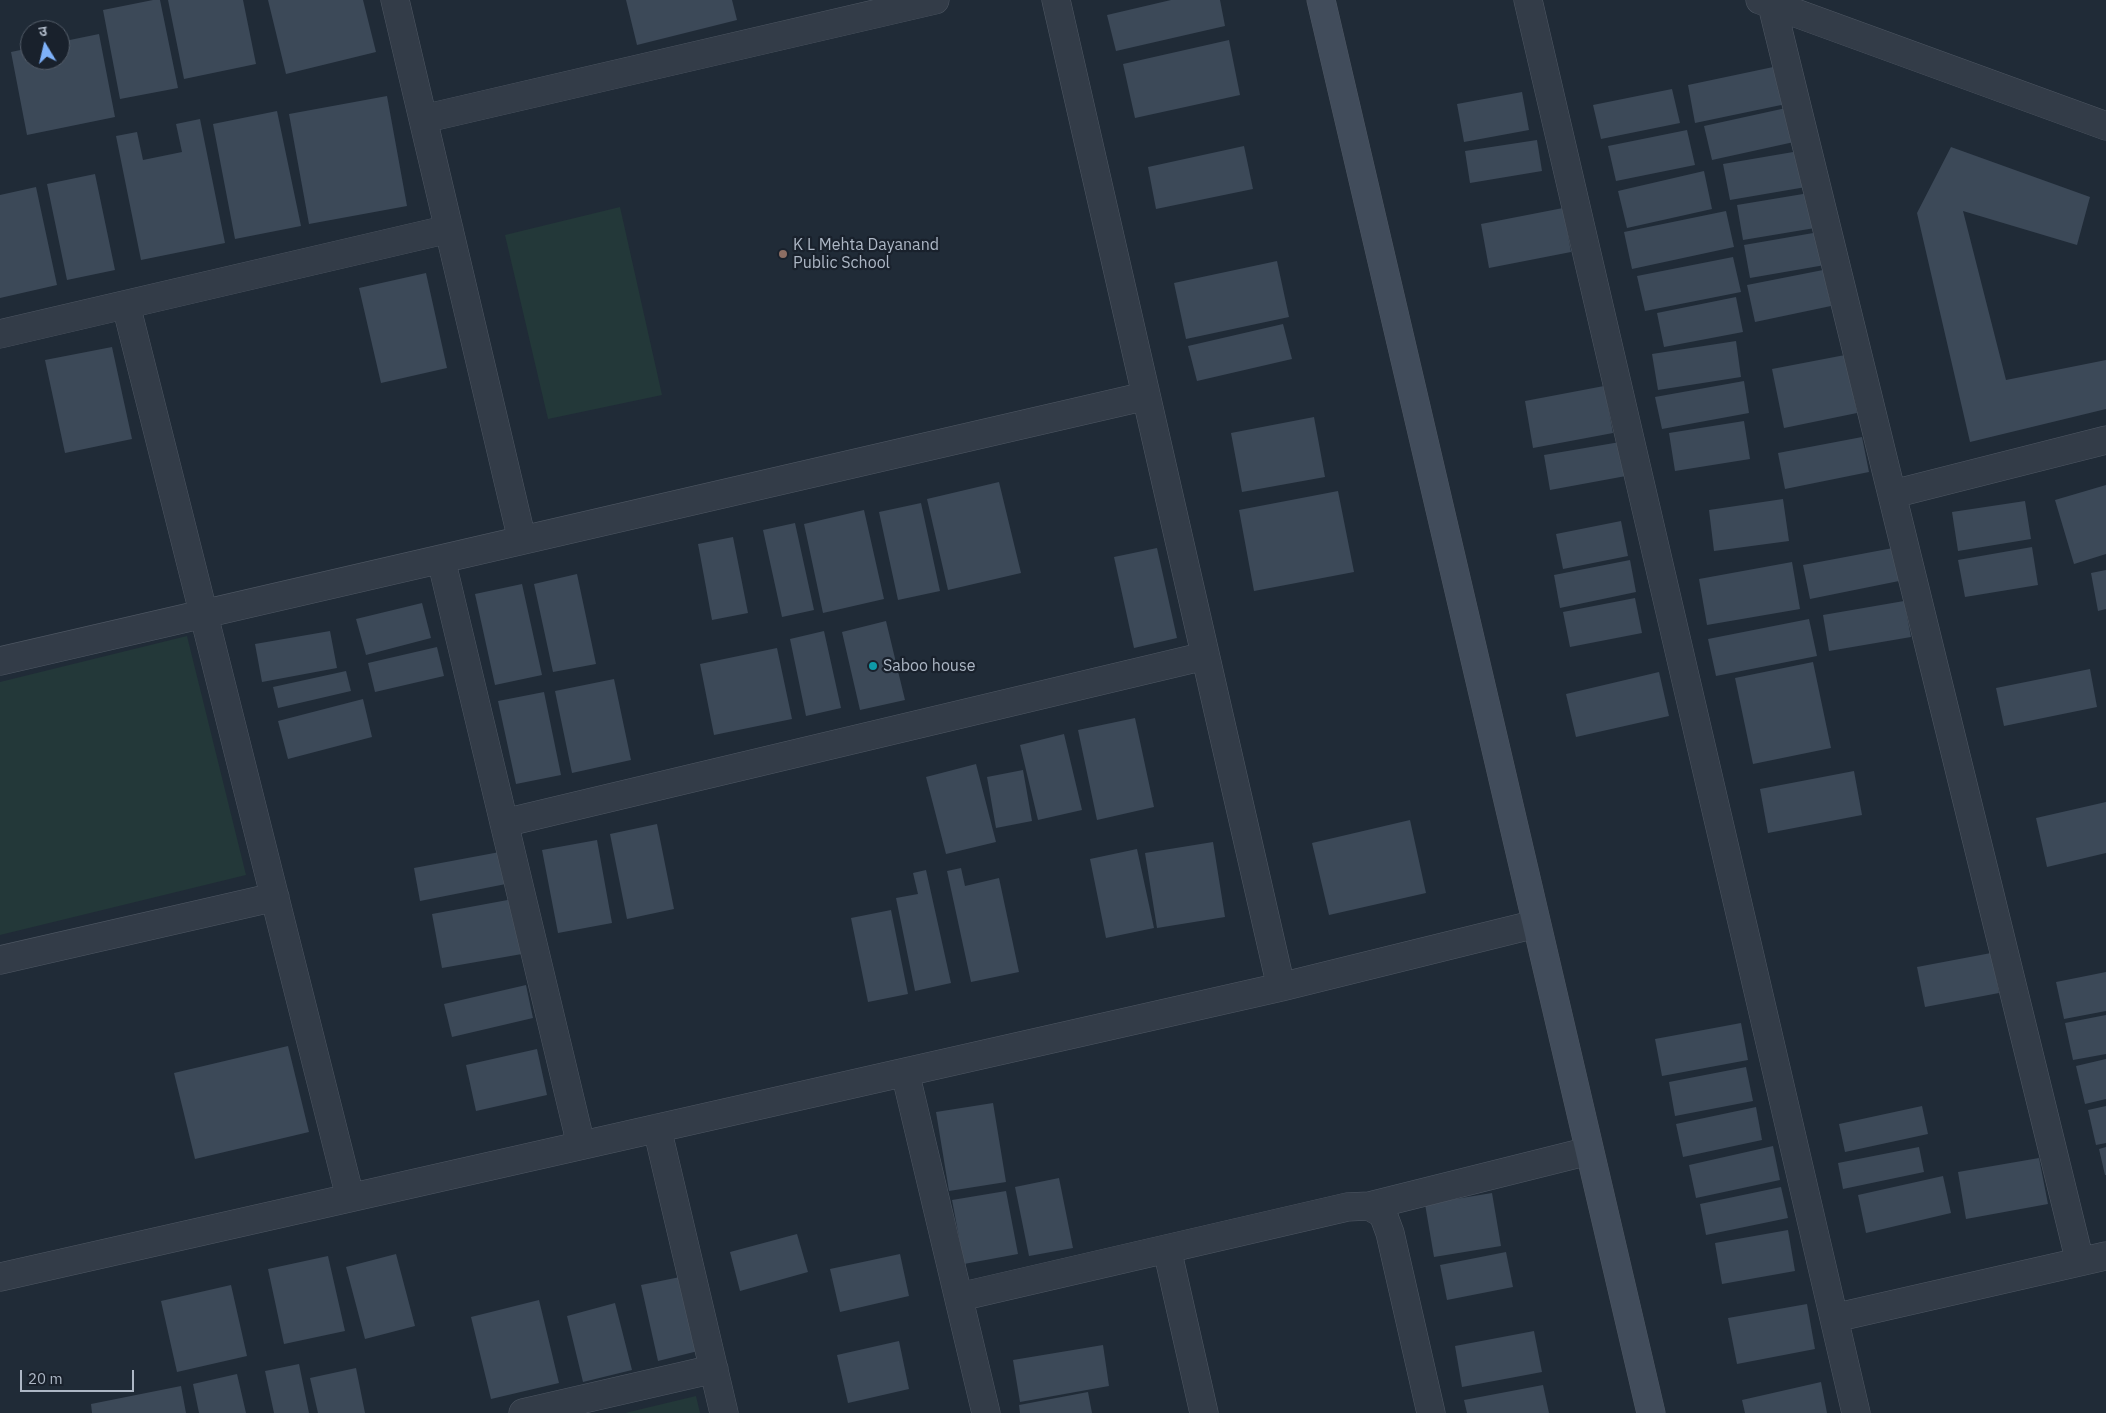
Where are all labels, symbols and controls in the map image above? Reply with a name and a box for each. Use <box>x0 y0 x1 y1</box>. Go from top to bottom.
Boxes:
north arrow <box>20 20 70 70</box>
text: उ <box>37 22 48 41</box>
place label: K L Mehta Dayanand Public School <box>793 235 939 273</box>
marker: K L Mehta Dayanand Public School <box>777 248 789 260</box>
place label: Saboo house <box>883 656 976 676</box>
marker: Saboo house <box>867 660 879 672</box>
scale bar <box>22 1360 136 1392</box>
text: 20 m <box>28 1369 63 1388</box>

